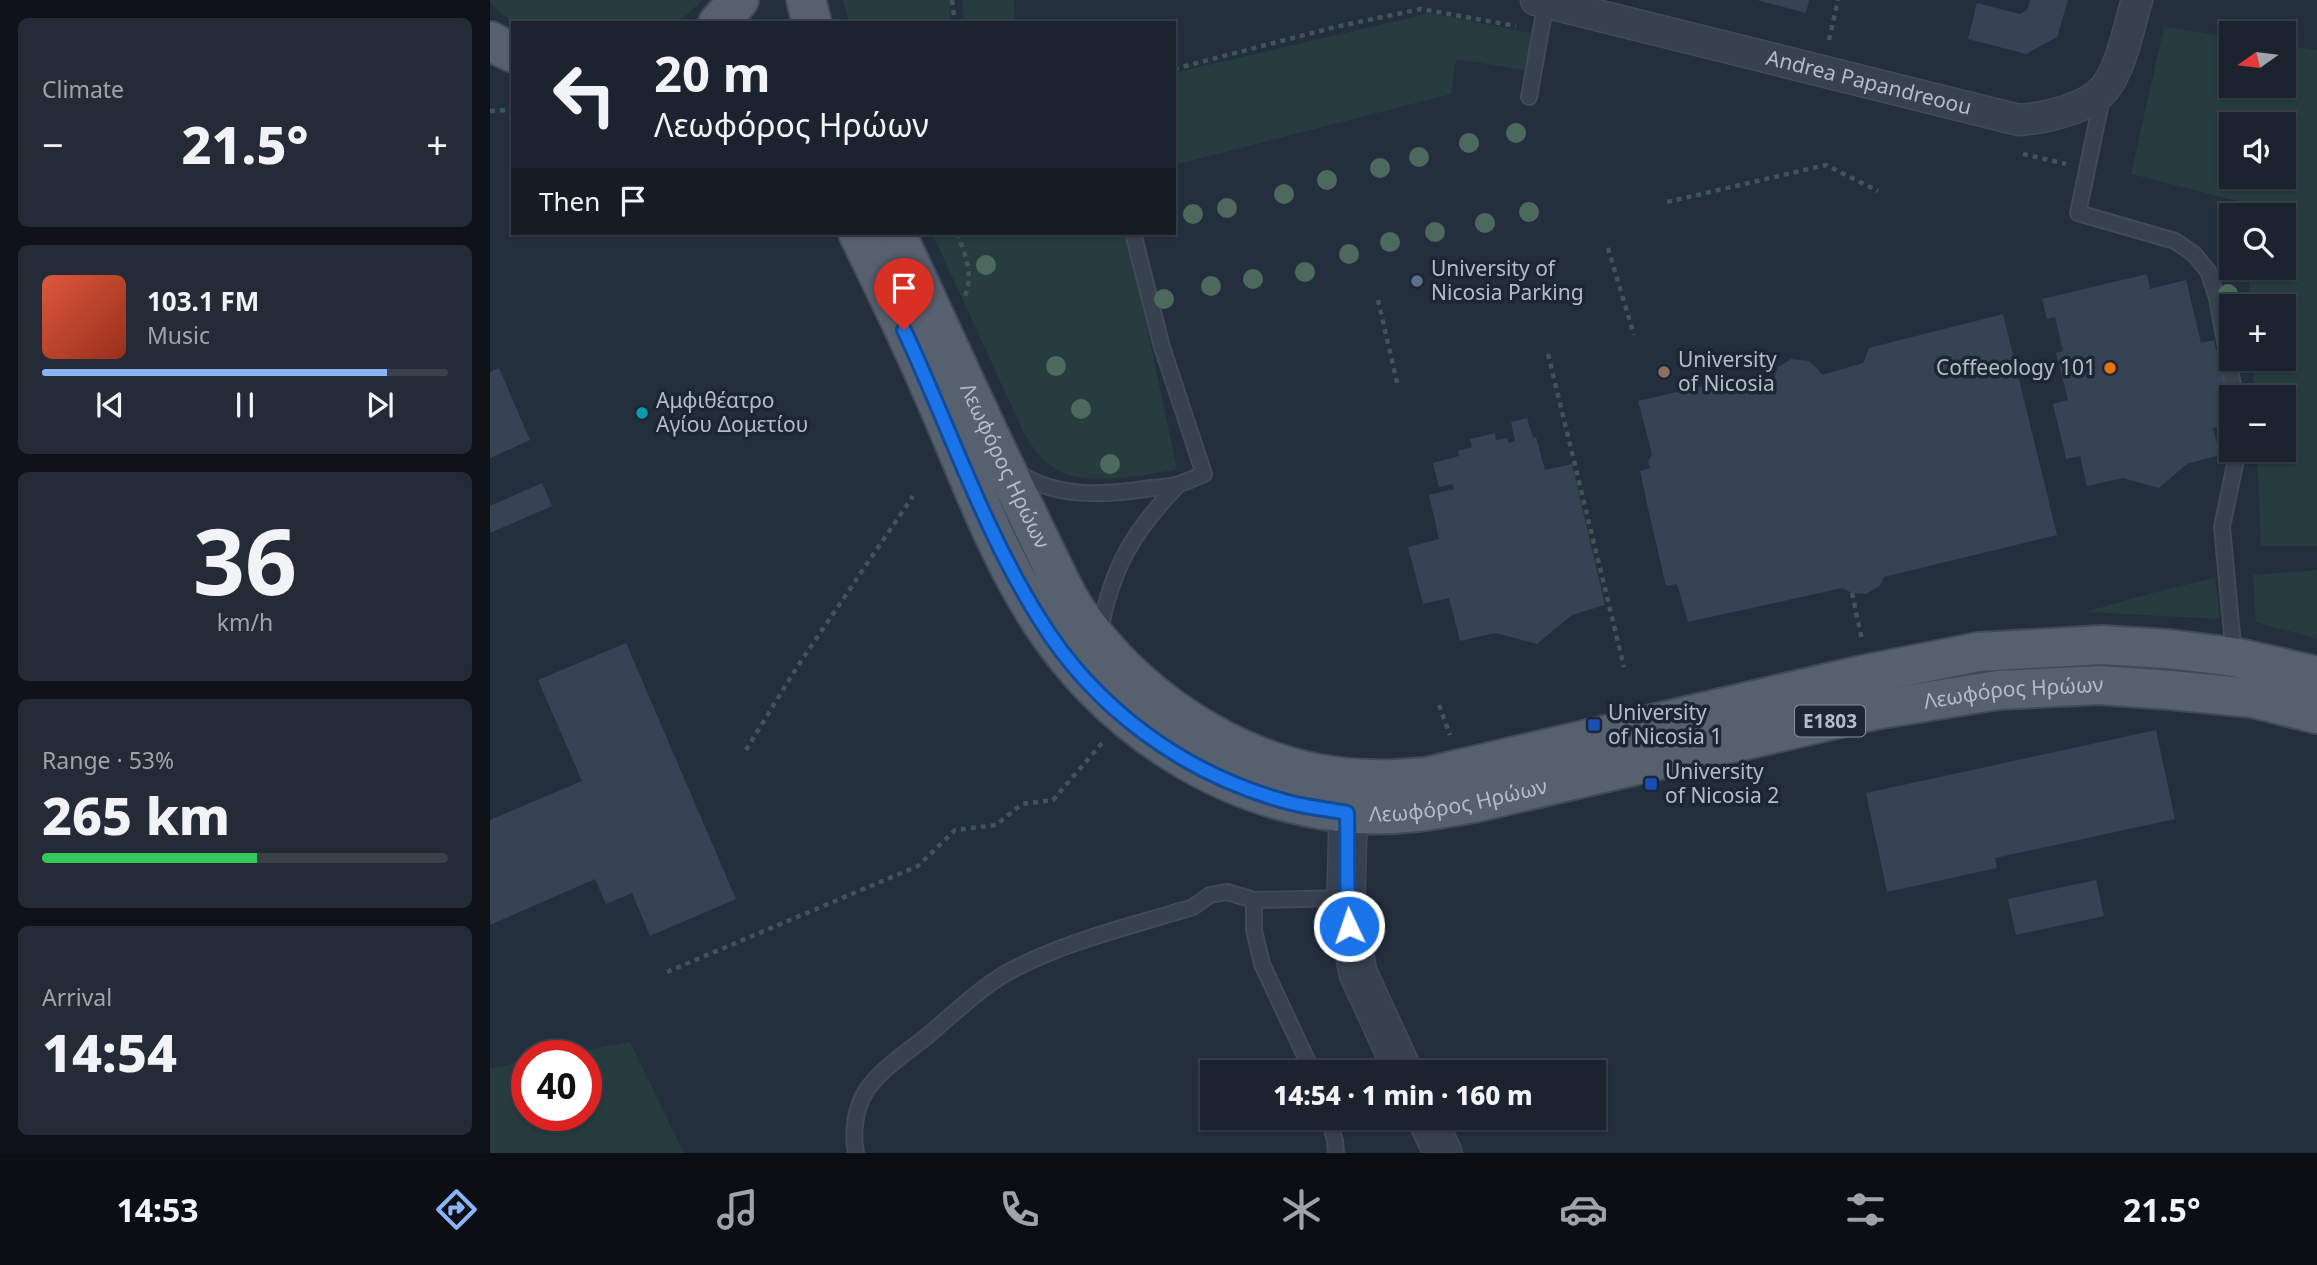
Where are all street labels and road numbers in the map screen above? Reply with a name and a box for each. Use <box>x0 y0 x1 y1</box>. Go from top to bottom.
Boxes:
street label: Andrea Papandreoou <box>1764 43 1975 121</box>
street label: Λεωφόρος Ηρώων <box>954 378 1057 553</box>
street label: Λεωφόρος Ηρώων <box>1921 670 2104 715</box>
road number: E1803 <box>1795 706 1865 736</box>
street label: Λεωφόρος Ηρώων <box>1369 771 1550 828</box>

